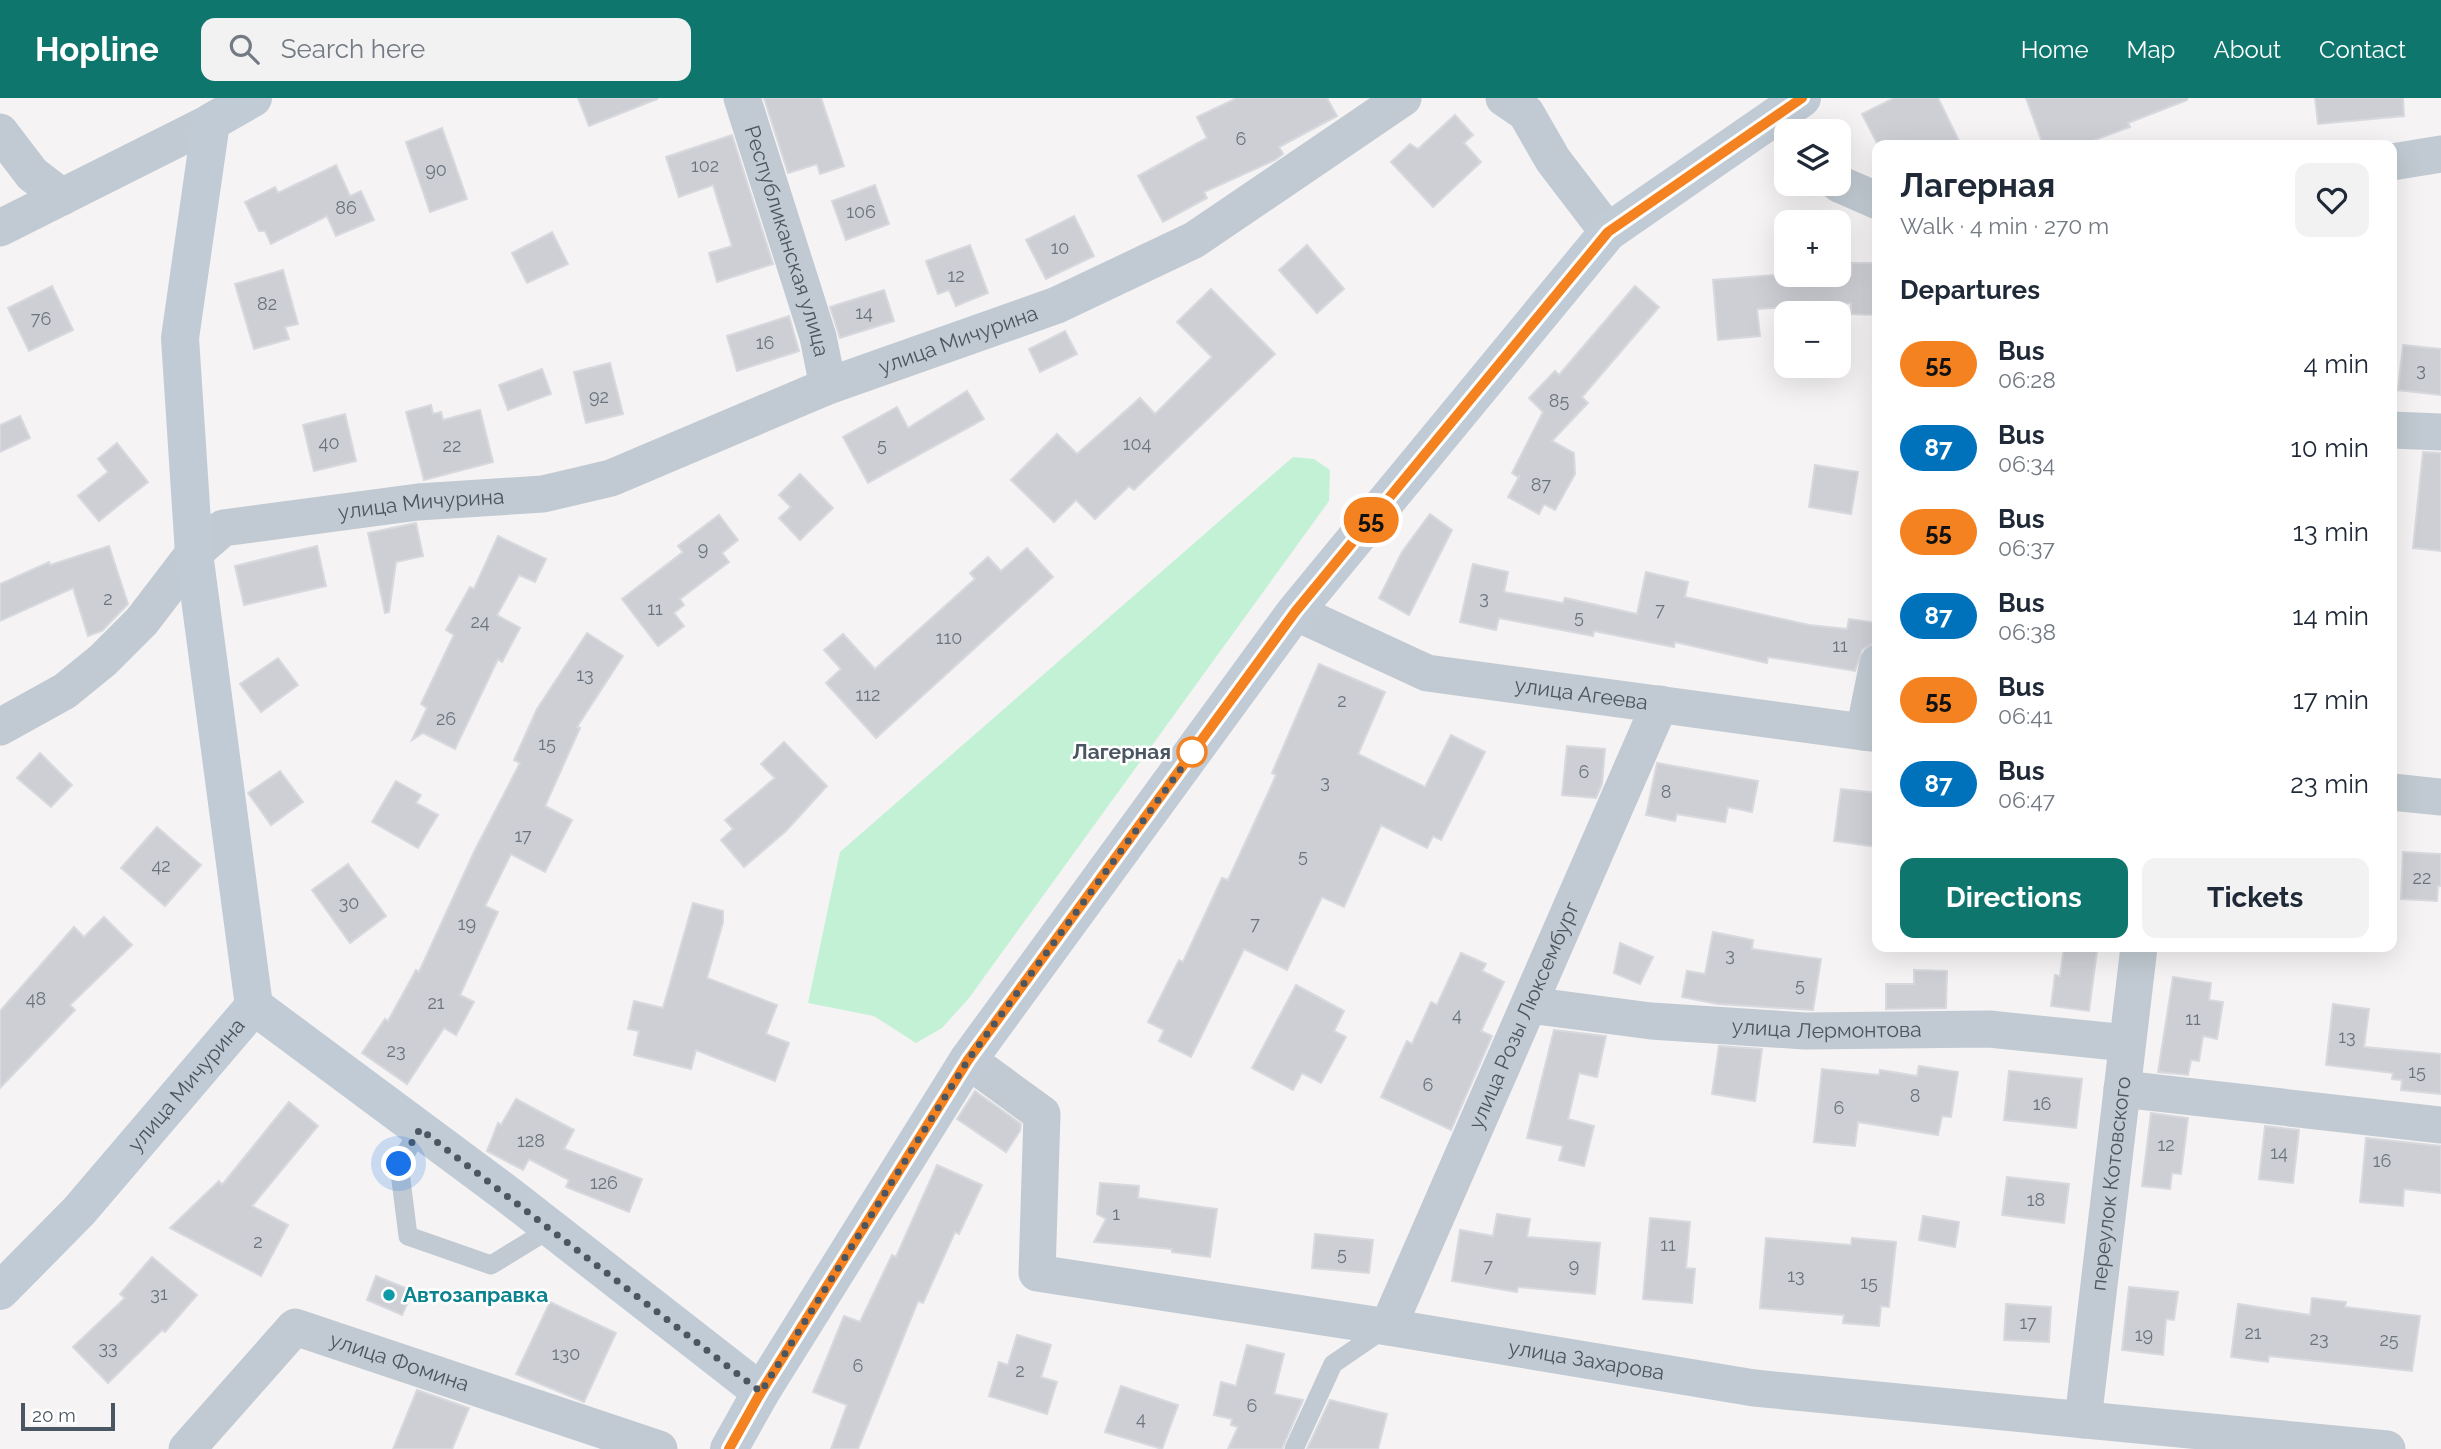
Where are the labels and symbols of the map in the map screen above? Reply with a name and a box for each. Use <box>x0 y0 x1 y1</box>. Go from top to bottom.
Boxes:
street label: Республиканская улица <box>739 122 835 359</box>
house number: 6 <box>1236 128 1247 149</box>
house number: 102 <box>691 155 719 176</box>
house number: 90 <box>425 159 447 180</box>
house number: 86 <box>335 197 357 218</box>
house number: 106 <box>846 201 876 222</box>
house number: 10 <box>1051 237 1069 258</box>
house number: 12 <box>947 265 965 286</box>
house number: 82 <box>257 293 277 314</box>
street label: улица Мичурина <box>875 300 1041 379</box>
house number: 14 <box>855 302 873 323</box>
house number: 76 <box>31 308 51 329</box>
house number: 16 <box>756 332 774 353</box>
house number: 3 <box>2416 359 2426 380</box>
house number: 92 <box>589 386 609 407</box>
house number: 85 <box>1549 390 1569 411</box>
house number: 40 <box>319 432 339 453</box>
house number: 104 <box>1123 433 1151 454</box>
house number: 5 <box>877 434 887 455</box>
house number: 22 <box>443 435 461 456</box>
house number: 87 <box>1531 474 1552 495</box>
street label: улица Мичурина <box>336 484 505 525</box>
line badge: 55 <box>1340 497 1402 543</box>
house number: 9 <box>698 538 708 559</box>
house number: 3 <box>1479 587 1489 608</box>
house number: 2 <box>103 588 113 609</box>
house number: 11 <box>647 598 663 619</box>
house number: 7 <box>1655 599 1665 620</box>
house number: 5 <box>1574 606 1584 627</box>
house number: 24 <box>470 611 490 632</box>
house number: 110 <box>936 627 962 648</box>
house number: 11 <box>1832 635 1848 656</box>
house number: 13 <box>576 664 594 685</box>
street label: улица Агеева <box>1513 672 1649 715</box>
house number: 112 <box>856 684 880 705</box>
house number: 2 <box>1337 690 1347 711</box>
house number: 26 <box>436 708 456 729</box>
house number: 15 <box>538 733 556 754</box>
marker: Лагерная <box>1177 737 1207 767</box>
place label: Лагерная <box>1072 739 1171 764</box>
house number: 6 <box>1579 761 1590 782</box>
house number: 3 <box>1320 771 1330 792</box>
house number: 8 <box>1661 781 1671 802</box>
house number: 17 <box>514 825 532 846</box>
house number: 5 <box>1298 845 1308 866</box>
house number: 42 <box>151 855 171 876</box>
house number: 22 <box>2413 867 2431 888</box>
house number: 30 <box>339 892 359 913</box>
street label: улица Розы Люксембург <box>1463 897 1584 1133</box>
house number: 19 <box>458 913 476 934</box>
house number: 7 <box>1250 913 1260 934</box>
house number: 3 <box>1725 944 1735 965</box>
house number: 5 <box>1795 974 1805 995</box>
house number: 48 <box>26 988 46 1009</box>
house number: 21 <box>427 992 445 1013</box>
house number: 4 <box>1452 1004 1462 1025</box>
house number: 11 <box>2185 1008 2201 1029</box>
street label: улица Мичурина <box>122 1013 250 1156</box>
street label: улица Лермонтова <box>1731 1013 1922 1043</box>
house number: 13 <box>2338 1026 2356 1047</box>
house number: 23 <box>387 1040 406 1061</box>
house number: 15 <box>2408 1061 2426 1082</box>
house number: 6 <box>1423 1074 1434 1095</box>
street label: переулок Котовского <box>2085 1075 2136 1292</box>
house number: 8 <box>1910 1085 1920 1106</box>
house number: 16 <box>2033 1093 2051 1114</box>
house number: 6 <box>1834 1097 1845 1118</box>
house number: 128 <box>517 1130 545 1151</box>
house number: 12 <box>2157 1134 2175 1155</box>
house number: 14 <box>2270 1142 2288 1163</box>
your location <box>381 1146 416 1181</box>
house number: 16 <box>2373 1150 2391 1171</box>
house number: 126 <box>590 1172 618 1193</box>
house number: 18 <box>2027 1189 2045 1210</box>
house number: 1 <box>1112 1203 1120 1224</box>
house number: 2 <box>253 1231 263 1252</box>
house number: 11 <box>1660 1234 1676 1255</box>
house number: 5 <box>1337 1243 1347 1264</box>
house number: 7 <box>1483 1255 1493 1276</box>
house number: 9 <box>1569 1255 1579 1276</box>
house number: 13 <box>1787 1265 1805 1286</box>
house number: 15 <box>1860 1272 1878 1293</box>
place label: Автозаправка <box>403 1282 548 1307</box>
house number: 31 <box>150 1283 168 1304</box>
marker: Автозаправка <box>381 1287 397 1303</box>
house number: 17 <box>2019 1312 2037 1333</box>
house number: 21 <box>2244 1322 2262 1343</box>
house number: 19 <box>2135 1324 2153 1345</box>
street label: улица Фомина <box>327 1327 472 1396</box>
house number: 23 <box>2310 1328 2329 1349</box>
house number: 25 <box>2379 1329 2399 1350</box>
street label: улица Захарова <box>1507 1334 1666 1385</box>
house number: 33 <box>98 1337 118 1358</box>
house number: 130 <box>552 1343 580 1364</box>
house number: 6 <box>853 1355 864 1376</box>
house number: 2 <box>1015 1360 1025 1381</box>
house number: 6 <box>1247 1395 1258 1416</box>
scale bar <box>21 1400 116 1432</box>
house number: 4 <box>1136 1408 1146 1429</box>

